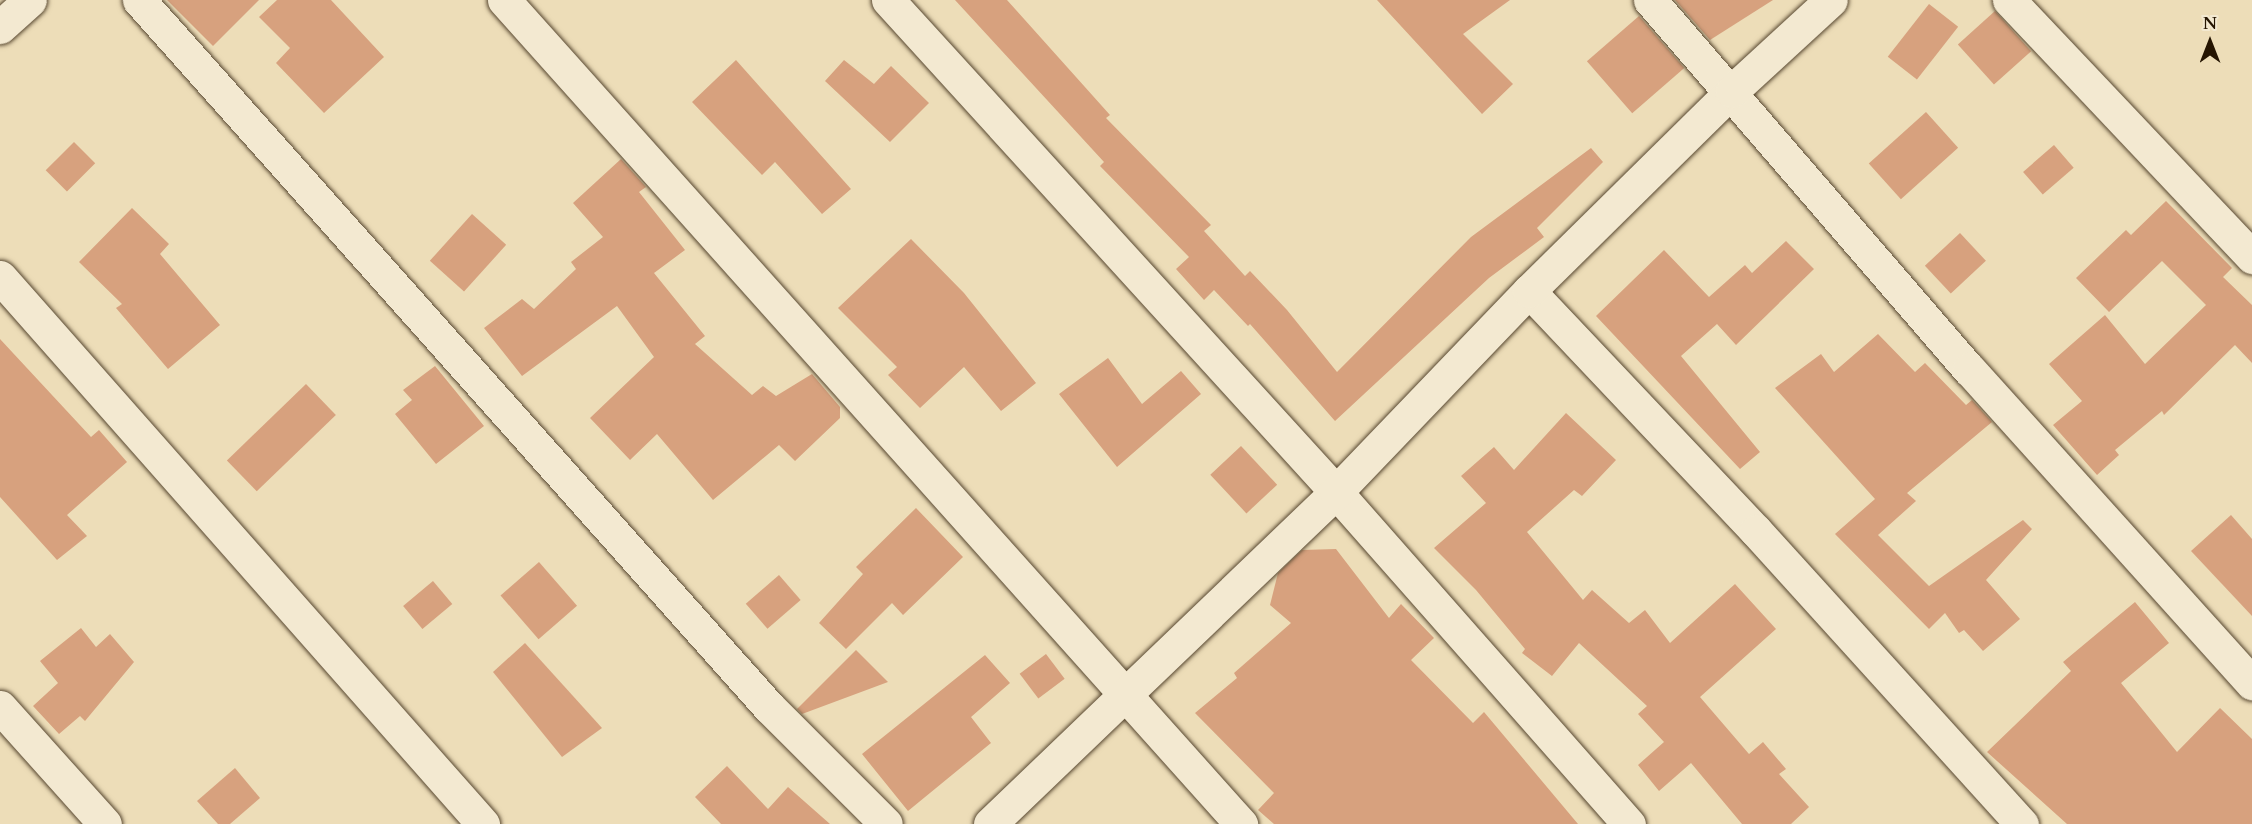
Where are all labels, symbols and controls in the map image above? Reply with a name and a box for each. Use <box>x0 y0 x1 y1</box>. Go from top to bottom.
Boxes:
north arrow <box>2180 12 2240 72</box>
text: N <box>2203 13 2217 35</box>

